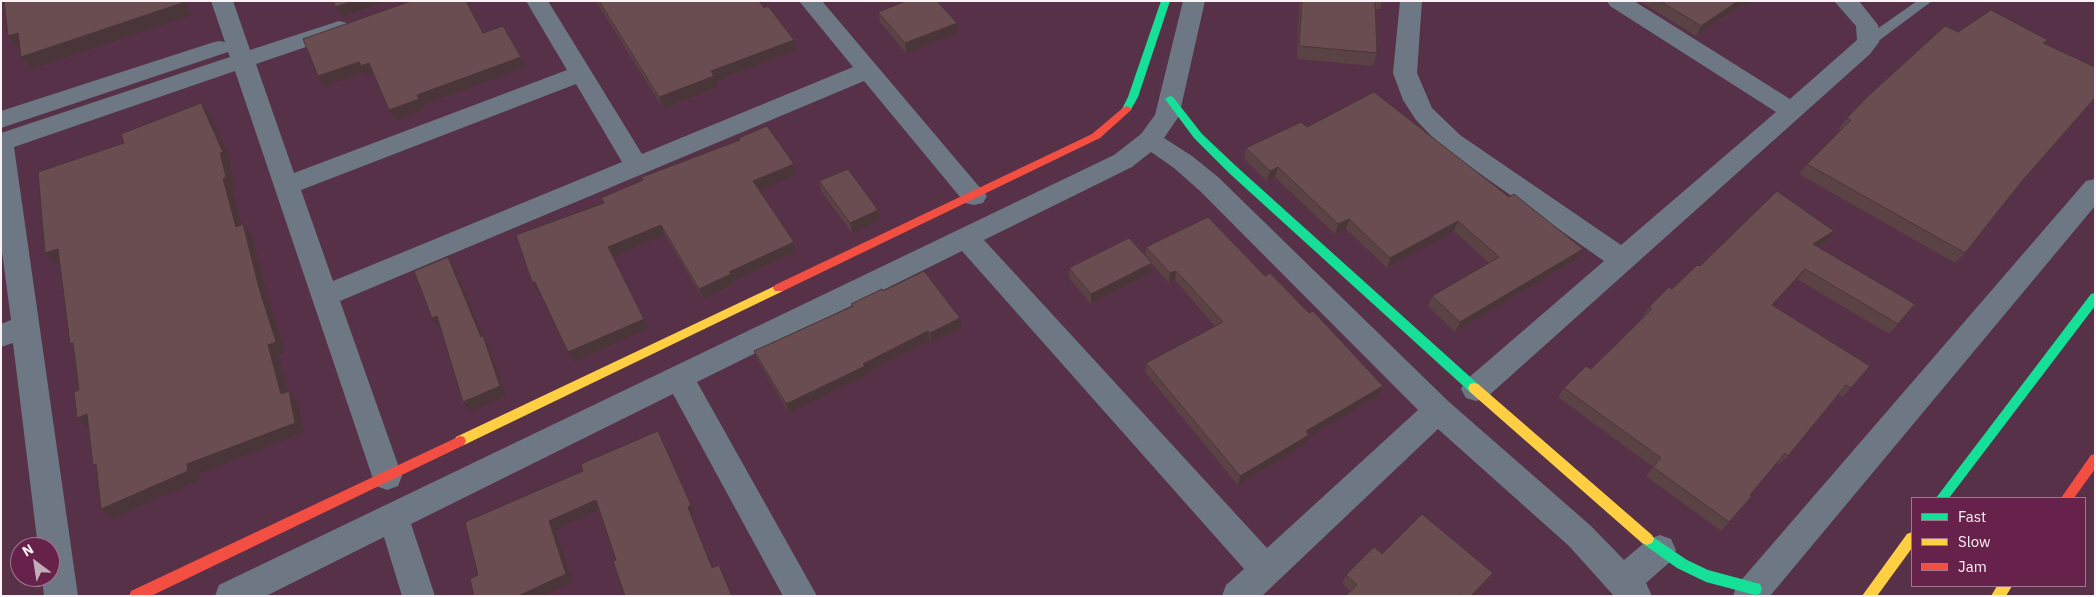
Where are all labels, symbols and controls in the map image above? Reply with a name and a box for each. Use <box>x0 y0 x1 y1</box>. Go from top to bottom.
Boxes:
legend <box>1911 497 2086 587</box>
text: Fast <box>1958 507 1986 526</box>
text: Slow <box>1958 532 1991 551</box>
north arrow <box>10 537 60 587</box>
text: N <box>19 540 37 560</box>
text: Jam <box>1958 557 1987 576</box>

